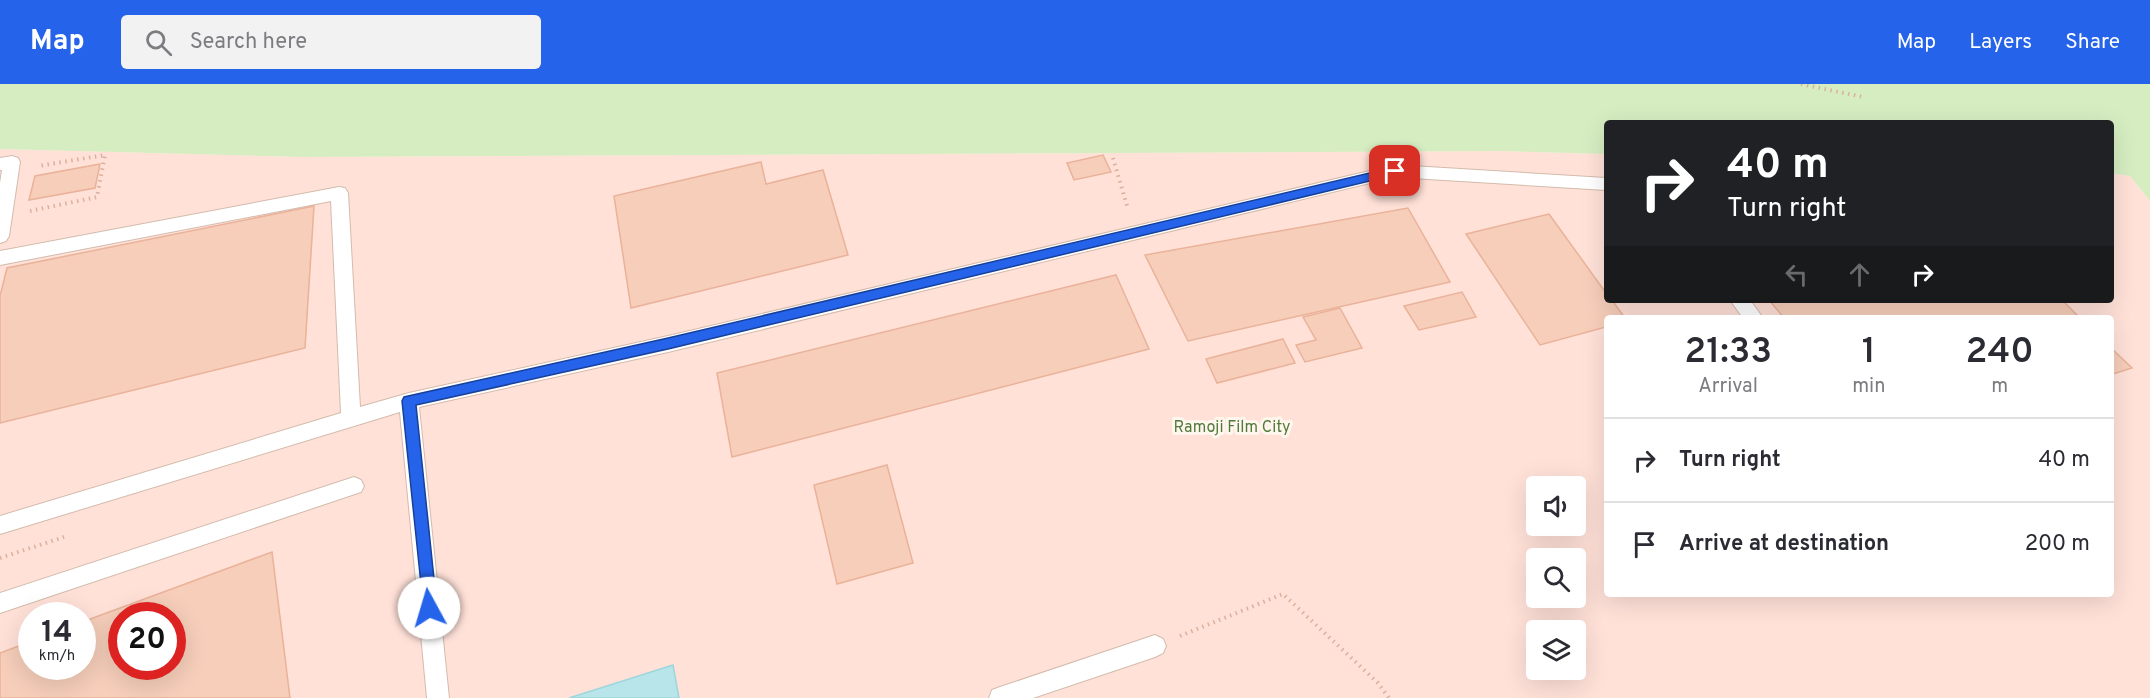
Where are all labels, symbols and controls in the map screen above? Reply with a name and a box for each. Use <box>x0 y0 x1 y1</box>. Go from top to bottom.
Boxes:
search box <box>121 15 541 69</box>
text: Map <box>30 24 85 60</box>
icon: search <box>142 26 175 59</box>
text: Search here <box>190 29 307 56</box>
text: Map <box>1897 29 1936 56</box>
text: Layers <box>1969 29 2032 56</box>
text: Share <box>2065 29 2120 56</box>
text: 40 m <box>1727 140 1829 193</box>
icon: right <box>1628 144 1706 222</box>
pin <box>1369 145 1420 196</box>
icon: arrive <box>1378 154 1411 187</box>
text: Turn right <box>1727 192 1846 226</box>
icon: left <box>1780 258 1813 291</box>
icon: ahead <box>1843 258 1876 291</box>
icon: right <box>1906 258 1939 291</box>
text: 21:33 <box>1684 330 1772 376</box>
text: 1 <box>1862 330 1876 376</box>
text: 240 <box>1966 330 2034 376</box>
text: Arrival <box>1698 374 1758 400</box>
text: min <box>1852 374 1885 400</box>
text: m <box>1991 374 2008 400</box>
park label: Ramoji Film City <box>1174 418 1290 438</box>
icon: right <box>1628 444 1661 477</box>
text: Turn right <box>1679 447 1781 474</box>
text: 40 m <box>2038 447 2090 474</box>
map controls <box>1526 476 1586 680</box>
button: sound <box>1526 476 1586 536</box>
icon: arrive <box>1628 528 1661 561</box>
text: Arrive at destination <box>1679 531 1889 558</box>
text: 200 m <box>2025 531 2090 558</box>
button: search <box>1526 548 1586 608</box>
position arrow <box>397 576 461 640</box>
speed limit sign: 20 <box>108 602 186 680</box>
text: 14 <box>41 615 73 652</box>
button: layers <box>1526 620 1586 680</box>
text: km/h <box>39 647 75 666</box>

